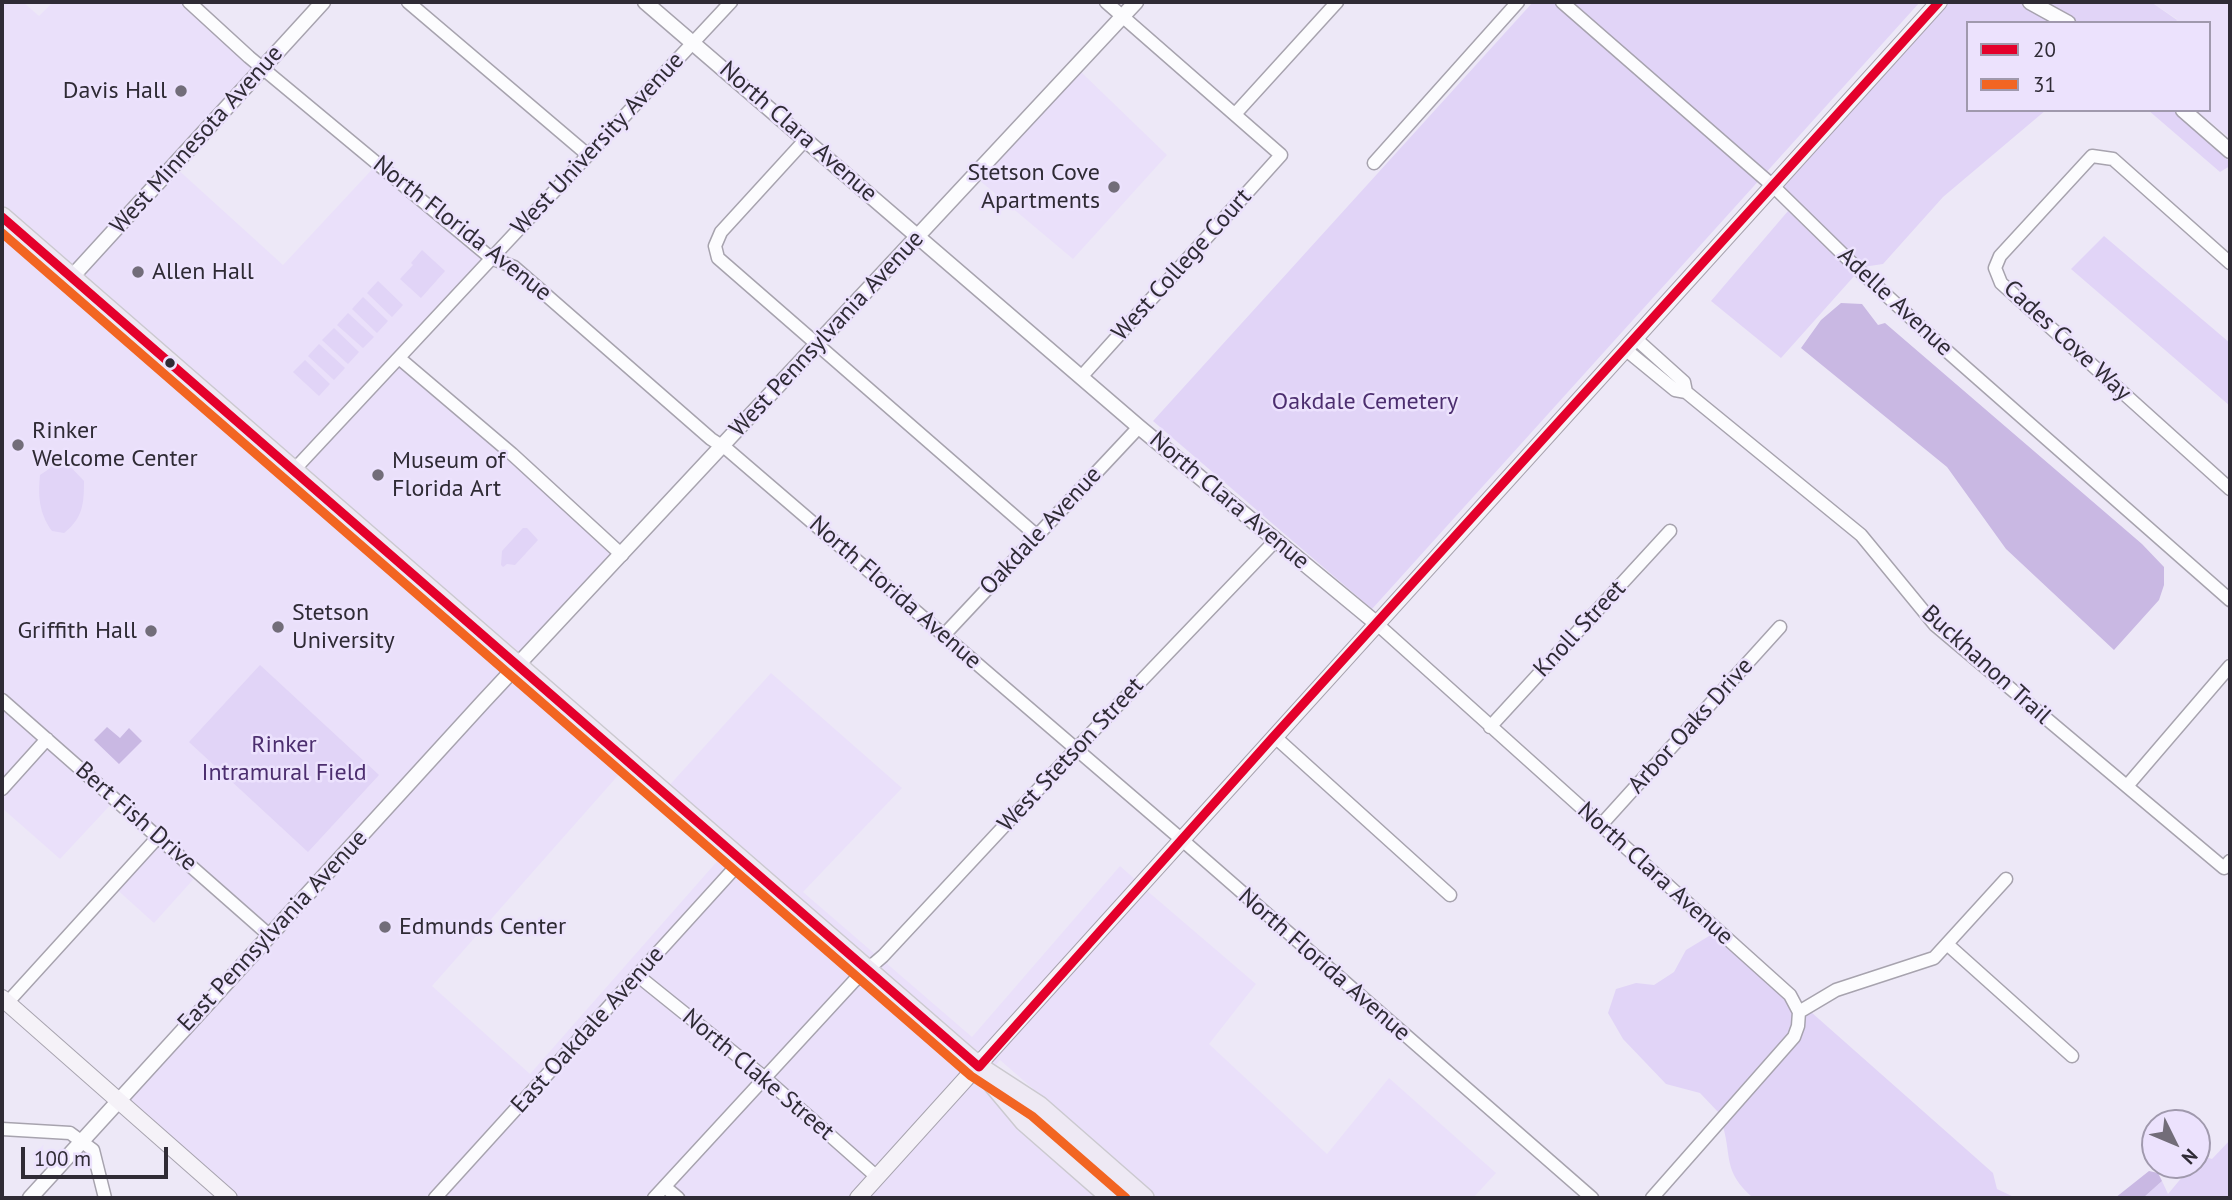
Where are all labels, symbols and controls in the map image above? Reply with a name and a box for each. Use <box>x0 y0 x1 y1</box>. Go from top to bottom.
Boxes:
legend <box>1966 21 2211 112</box>
text: 20 <box>2033 36 2056 63</box>
street label: West Minnesota Avenue <box>105 40 289 240</box>
street label: West University Avenue <box>506 46 690 242</box>
street label: North Clara Avenue <box>713 56 883 208</box>
text: 31 <box>2033 71 2056 98</box>
place label: Davis Hall <box>63 77 167 105</box>
marker: Davis Hall <box>173 83 189 99</box>
street label: North Florida Avenue <box>367 150 557 308</box>
place label: Stetson Cove Apartments <box>968 159 1100 215</box>
marker: Stetson Cove Apartments <box>1106 179 1122 195</box>
street label: West College Court <box>1106 183 1258 347</box>
street label: West Pennsylvania Avenue <box>724 225 930 443</box>
street label: Adelle Avenue <box>1832 241 1958 363</box>
place label: Allen Hall <box>152 258 254 286</box>
marker: Allen Hall <box>130 264 146 280</box>
street label: Cades Cove Way <box>1997 274 2137 408</box>
unlabelled marker <box>163 356 177 370</box>
park label: Oakdale Cemetery <box>1272 388 1458 416</box>
place label: Rinker Welcome Center <box>32 417 198 473</box>
street label: North Clara Avenue <box>1143 426 1315 576</box>
marker: Rinker Welcome Center <box>10 437 26 453</box>
place label: Museum of Florida Art <box>392 447 505 503</box>
street label: Oakdale Avenue <box>974 461 1108 601</box>
marker: Museum of Florida Art <box>370 467 386 483</box>
street label: North Florida Avenue <box>803 510 987 676</box>
street label: Knoll Street <box>1528 575 1632 683</box>
place label: Stetson University <box>292 599 395 655</box>
street label: Buckhanon Trail <box>1915 599 2057 731</box>
place label: Griffith Hall <box>17 617 137 645</box>
marker: Stetson University <box>270 619 286 635</box>
marker: Griffith Hall <box>143 623 159 639</box>
street label: Arbor Oaks Drive <box>1623 652 1759 800</box>
street label: West Stetson Street <box>992 672 1150 838</box>
park label: Rinker Intramural Field <box>201 731 367 787</box>
street label: Bert Fish Drive <box>69 756 203 878</box>
street label: North Clara Avenue <box>1571 797 1739 951</box>
street label: East Pennsylvania Avenue <box>172 824 374 1038</box>
street label: North Florida Avenue <box>1232 882 1416 1048</box>
place label: Edmunds Center <box>399 913 566 941</box>
marker: Edmunds Center <box>377 919 393 935</box>
street label: East Oakdale Avenue <box>505 941 671 1119</box>
street label: North Clake Street <box>676 1003 840 1147</box>
north arrow <box>2141 1109 2211 1179</box>
scale bar <box>24 1134 172 1178</box>
text: N <box>2177 1144 2203 1170</box>
text: 100 m <box>34 1145 91 1172</box>

